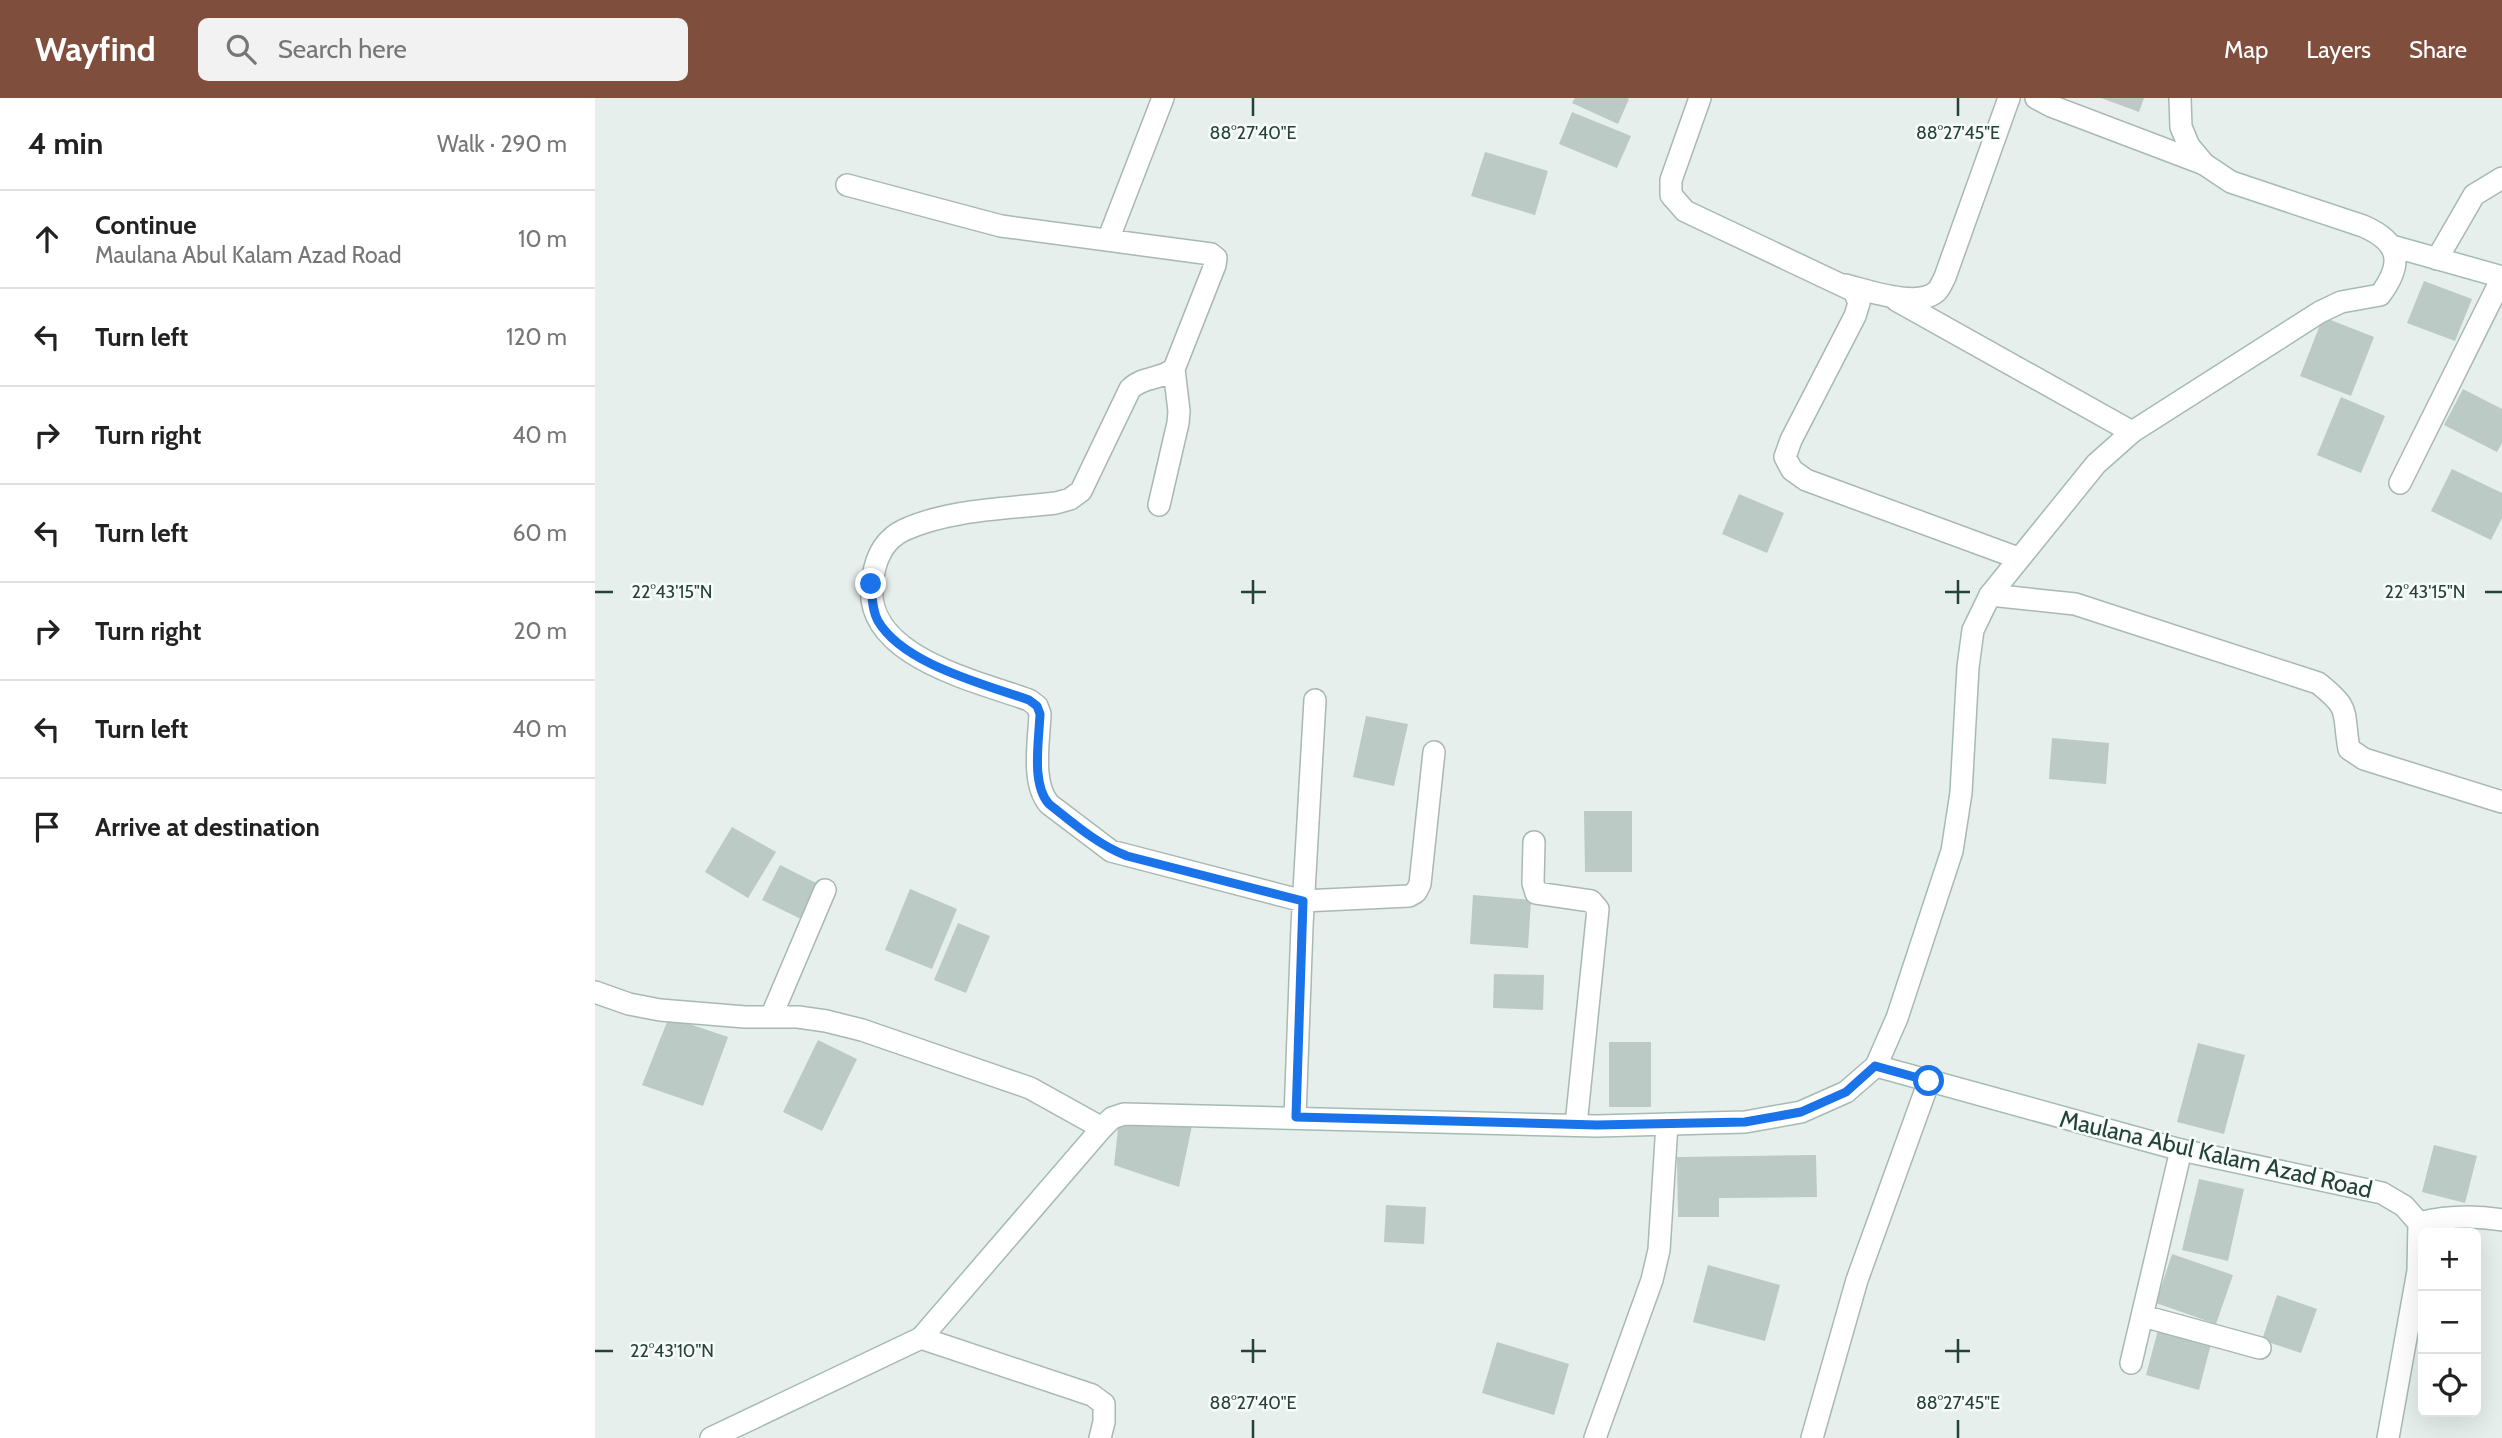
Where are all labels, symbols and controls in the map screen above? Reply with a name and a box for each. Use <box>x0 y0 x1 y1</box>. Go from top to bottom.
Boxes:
search box <box>198 18 688 81</box>
text: Wayfind <box>35 29 156 69</box>
icon: search <box>222 30 260 68</box>
text: Search here <box>278 33 407 65</box>
text: Map <box>2224 35 2268 64</box>
text: Layers <box>2306 35 2371 64</box>
text: Share <box>2409 35 2467 64</box>
text: 88°27'40"E <box>1209 122 1297 144</box>
text: 88°27'45"E <box>1916 122 2000 144</box>
text: 4 min <box>28 125 103 162</box>
text: Walk · 290 m <box>437 130 567 158</box>
text: Continue <box>95 209 197 241</box>
icon: ahead <box>28 220 66 258</box>
text: 10 m <box>518 225 567 253</box>
text: Maulana Abul Kalam Azad Road <box>95 241 402 269</box>
icon: left <box>28 318 66 356</box>
text: Turn left <box>95 321 188 353</box>
text: 120 m <box>506 323 567 351</box>
icon: right <box>28 416 66 454</box>
text: Turn right <box>95 419 201 451</box>
text: 40 m <box>512 421 567 449</box>
icon: left <box>28 514 66 552</box>
text: Turn left <box>95 517 188 549</box>
text: 60 m <box>513 519 567 547</box>
route end <box>855 568 886 599</box>
text: 22°43'15"N <box>632 581 712 603</box>
text: 22°43'15"N <box>2385 581 2465 603</box>
icon: right <box>28 612 66 650</box>
text: Turn right <box>95 615 201 647</box>
text: 20 m <box>514 617 567 645</box>
icon: left <box>28 710 66 748</box>
text: Turn left <box>95 713 188 745</box>
text: 40 m <box>512 715 567 743</box>
icon: arrive <box>28 808 66 846</box>
text: Arrive at destination <box>95 811 320 843</box>
route start <box>1913 1065 1944 1096</box>
street label: Maulana Abul Kalam Azad Road <box>2057 1104 2375 1204</box>
map controls <box>2418 1228 2481 1417</box>
button: + <box>2418 1228 2481 1291</box>
button: − <box>2418 1291 2481 1354</box>
text: 22°43'10"N <box>630 1340 714 1362</box>
button: locate <box>2418 1354 2481 1417</box>
text: 88°27'40"E <box>1209 1392 1297 1414</box>
text: 88°27'45"E <box>1916 1392 2000 1414</box>

